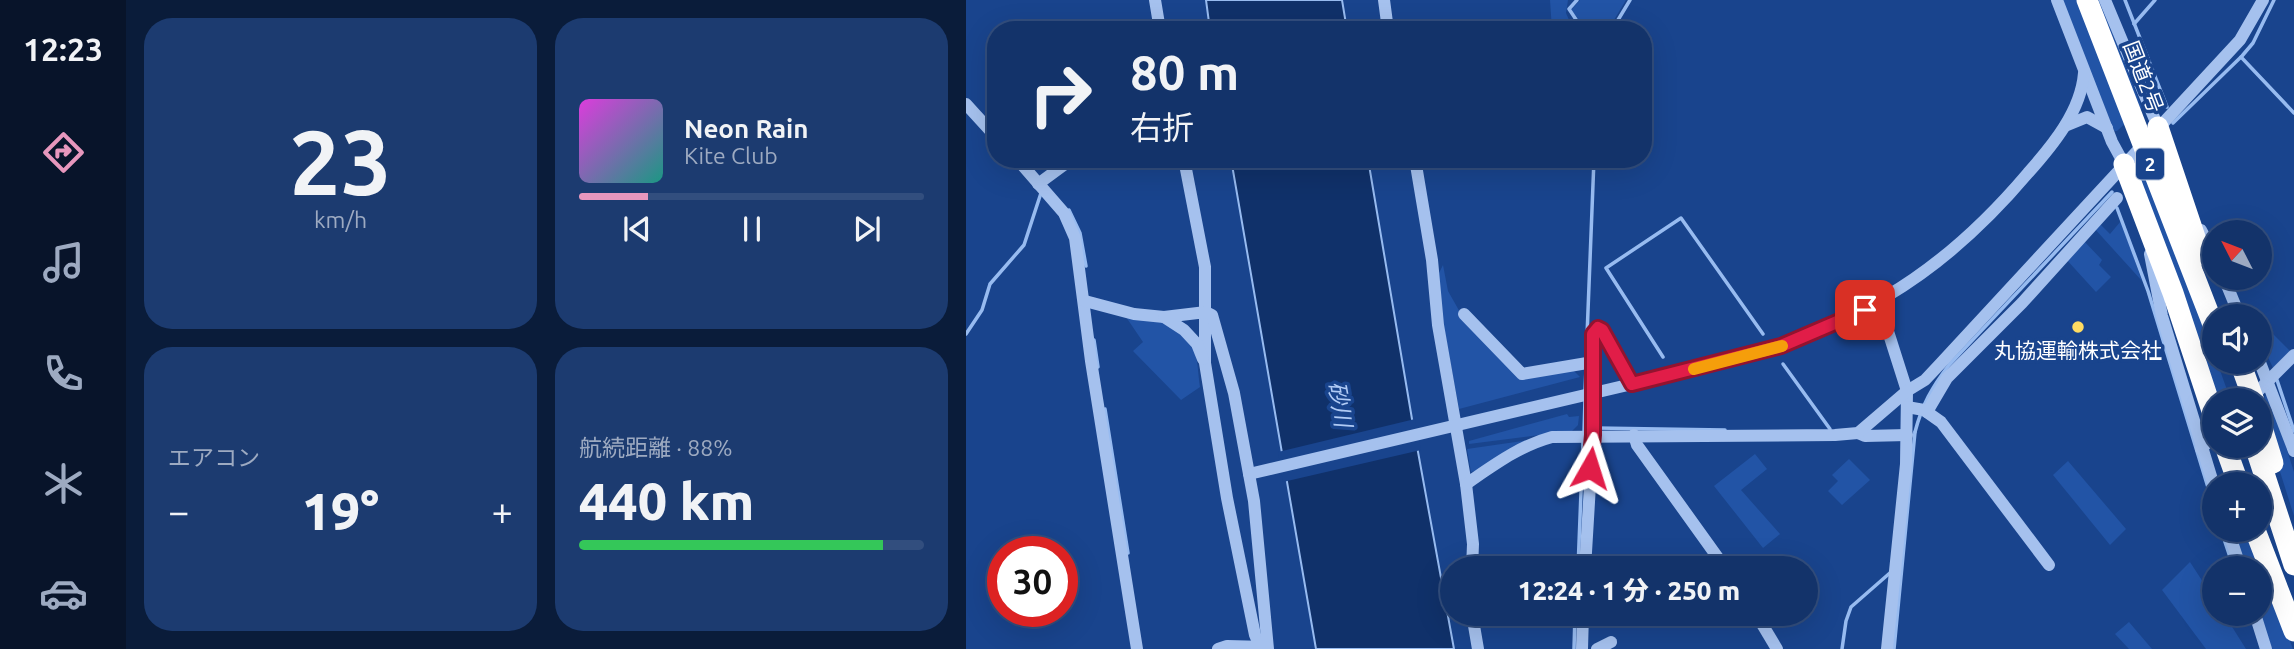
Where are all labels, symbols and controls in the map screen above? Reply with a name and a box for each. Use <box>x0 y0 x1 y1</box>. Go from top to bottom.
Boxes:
text: 12:23 <box>23 31 103 67</box>
street label: 国道2号 <box>2119 37 2169 116</box>
text: 80 m <box>1130 44 1239 99</box>
icon: right <box>1015 49 1106 140</box>
text: 右折 <box>1130 109 1194 145</box>
text: 23 <box>289 110 392 212</box>
text: Neon Rain <box>684 114 809 143</box>
icon: directions <box>39 128 88 177</box>
text: Kite Club <box>684 143 778 168</box>
road number: 2 <box>2136 148 2164 180</box>
text: km/h <box>314 207 367 232</box>
icon: previous <box>618 210 656 248</box>
icon: pause <box>733 210 771 248</box>
icon: next <box>848 210 886 248</box>
north arrow <box>2202 220 2272 290</box>
map controls <box>2202 220 2272 626</box>
icon: music <box>39 238 88 287</box>
pin <box>1835 280 1895 340</box>
icon: arrive <box>1846 291 1884 329</box>
button: sound <box>2202 304 2272 374</box>
marker: 丸協運輸株式会社 <box>2070 319 2086 335</box>
place label: 丸協運輸株式会社 <box>1994 338 2162 362</box>
icon: phone <box>39 349 88 398</box>
water label: 砂川 <box>1324 379 1357 432</box>
button: layers <box>2202 388 2272 458</box>
position arrow <box>1553 431 1627 505</box>
text: 航続距離 · 88% <box>579 435 732 460</box>
text: エアコン <box>168 445 260 470</box>
icon: climate <box>39 459 88 508</box>
text: 440 km <box>579 472 754 530</box>
button: + <box>2202 472 2272 542</box>
text: 19° <box>302 482 379 540</box>
text: − <box>168 490 189 532</box>
text: + <box>492 490 513 532</box>
speed limit sign: 30 <box>987 536 1078 627</box>
button: − <box>2202 556 2272 626</box>
icon: car <box>39 569 88 618</box>
text: 12:24 · 1 分 · 250 m <box>1518 576 1740 605</box>

